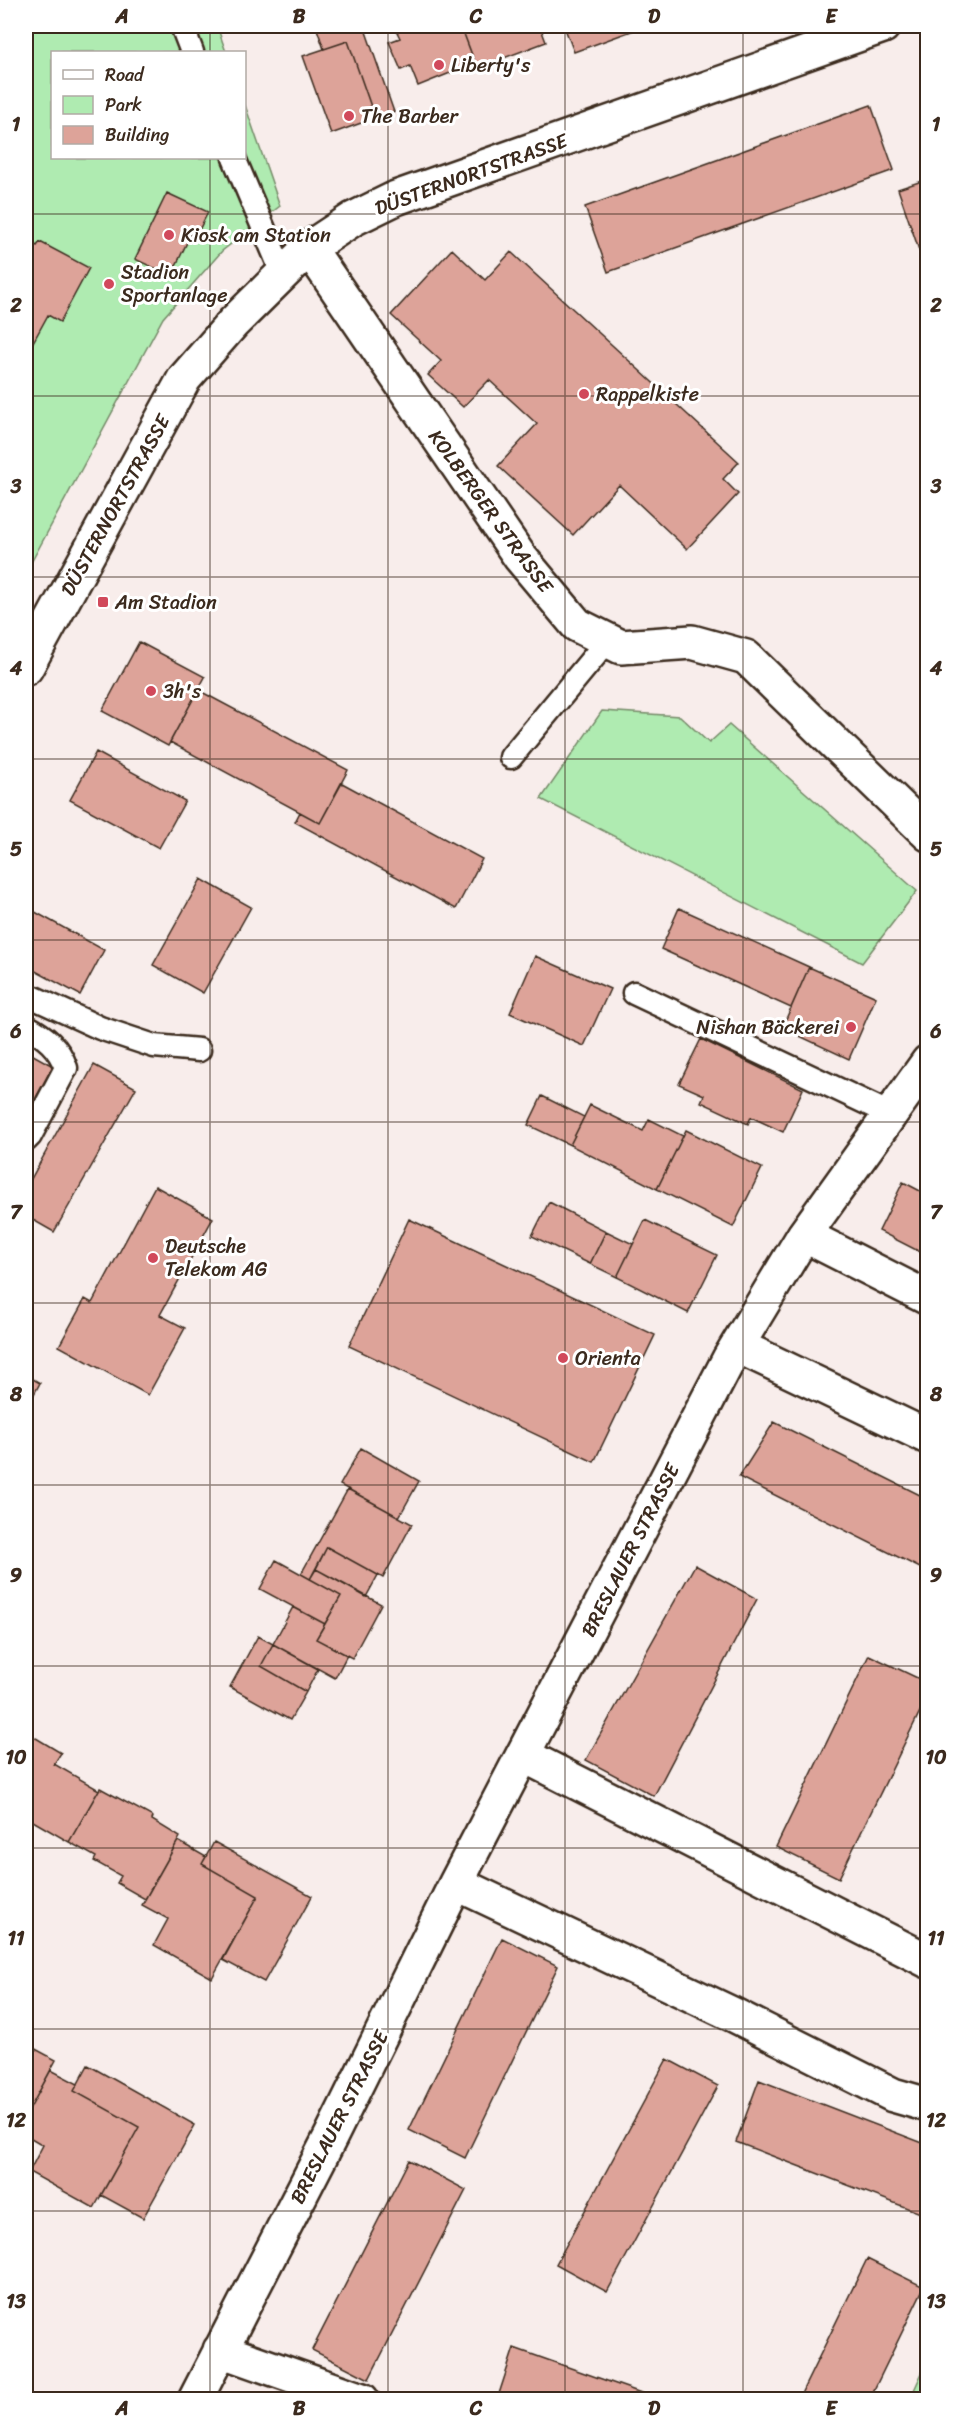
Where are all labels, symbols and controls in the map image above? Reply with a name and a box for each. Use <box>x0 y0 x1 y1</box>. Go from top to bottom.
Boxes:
text: A <box>114 0 129 34</box>
text: B <box>293 0 306 34</box>
text: C <box>469 0 483 34</box>
text: D <box>648 0 661 34</box>
text: E <box>825 0 838 34</box>
place label: Liberty's <box>451 48 531 83</box>
legend <box>51 51 246 159</box>
marker: Liberty's <box>432 58 446 72</box>
text: Road <box>105 59 145 91</box>
text: Park <box>105 89 142 121</box>
place label: The Barber <box>361 99 459 134</box>
text: 1 <box>12 107 21 142</box>
text: 1 <box>932 107 941 142</box>
marker: The Barber <box>342 109 356 123</box>
text: Building <box>105 119 169 151</box>
street label: DÜSTERNORTSTRASSE <box>370 123 574 226</box>
place label: Kiosk am Station <box>181 218 331 253</box>
marker: Kiosk am Station <box>162 228 176 242</box>
place label: Stadion Sportanlage <box>121 255 227 313</box>
marker: Stadion Sportanlage <box>102 277 116 291</box>
text: 2 <box>9 288 22 323</box>
text: 2 <box>929 288 942 323</box>
place label: Rappelkiste <box>596 377 699 412</box>
marker: Rappelkiste <box>577 387 591 401</box>
street label: DÜSTERNORTSTRASSE <box>51 406 181 602</box>
street label: KOLBERGER STRASSE <box>419 422 563 602</box>
text: 3 <box>10 469 22 504</box>
text: 3 <box>930 469 942 504</box>
place label: Am Stadion <box>114 585 217 620</box>
marker: Am Stadion <box>96 595 110 609</box>
text: 4 <box>9 651 23 686</box>
text: 4 <box>929 651 943 686</box>
place label: 3h's <box>163 674 202 709</box>
marker: 3h's <box>144 684 158 698</box>
text: 5 <box>10 832 22 867</box>
text: 5 <box>930 832 942 867</box>
place label: Nishan Bäckerei <box>696 1010 839 1045</box>
text: 6 <box>9 1014 22 1049</box>
text: 6 <box>929 1014 942 1049</box>
marker: Nishan Bäckerei <box>844 1020 858 1034</box>
text: 7 <box>10 1195 23 1230</box>
text: 7 <box>930 1195 943 1230</box>
place label: Deutsche Telekom AG <box>165 1229 268 1287</box>
marker: Deutsche Telekom AG <box>146 1251 160 1265</box>
place label: Orienta <box>575 1341 641 1376</box>
marker: Orienta <box>556 1351 570 1365</box>
text: 8 <box>9 1377 23 1412</box>
text: 8 <box>929 1377 943 1412</box>
street label: BRESLAUER STRASSE <box>571 1455 690 1643</box>
text: 9 <box>10 1558 22 1593</box>
text: 9 <box>930 1558 942 1593</box>
text: 10 <box>5 1740 27 1775</box>
text: 10 <box>925 1740 947 1775</box>
text: 11 <box>7 1921 25 1956</box>
text: 11 <box>927 1921 945 1956</box>
street label: BRESLAUER STRASSE <box>280 2022 399 2210</box>
text: 12 <box>6 2103 27 2138</box>
text: 12 <box>926 2103 947 2138</box>
text: 13 <box>6 2284 26 2319</box>
text: 13 <box>926 2284 946 2319</box>
text: A <box>114 2391 129 2425</box>
text: B <box>293 2391 306 2425</box>
text: C <box>469 2391 483 2425</box>
text: D <box>648 2391 661 2425</box>
text: E <box>825 2391 838 2425</box>

